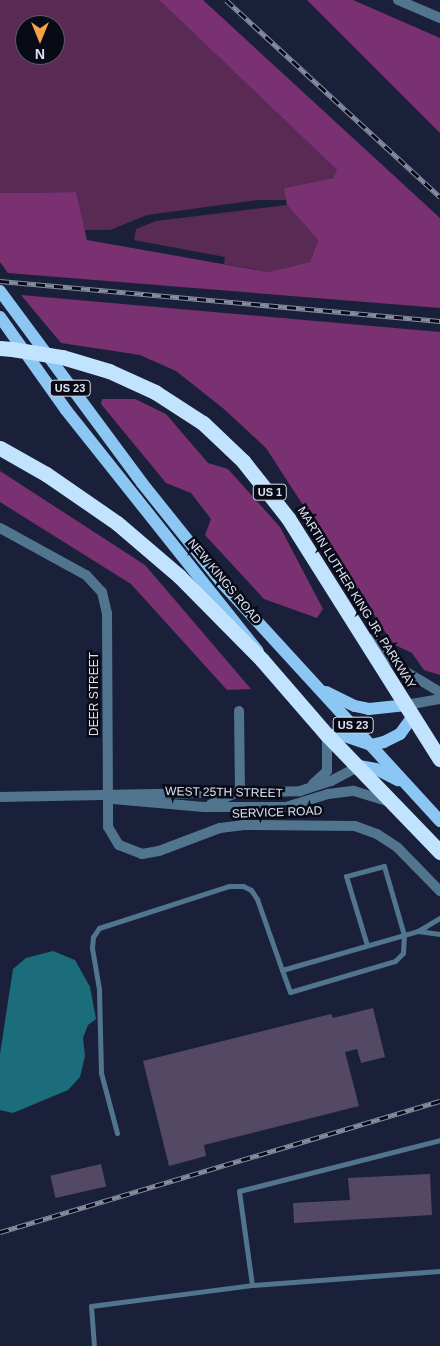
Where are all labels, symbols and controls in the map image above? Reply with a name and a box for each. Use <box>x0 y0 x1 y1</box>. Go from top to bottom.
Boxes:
north arrow <box>15 15 65 65</box>
text: N <box>35 46 45 62</box>
road number: US 23 <box>49 379 91 396</box>
road number: US 1 <box>252 484 288 501</box>
street label: MARTIN LUTHER KING JR. PARKWAY <box>294 504 418 692</box>
street label: NEW KINGS ROAD <box>184 537 264 627</box>
street label: DEER STREET <box>88 652 102 736</box>
road number: US 23 <box>332 716 374 734</box>
street label: WEST 25TH STREET <box>165 785 283 801</box>
street label: SERVICE ROAD <box>232 804 322 822</box>

